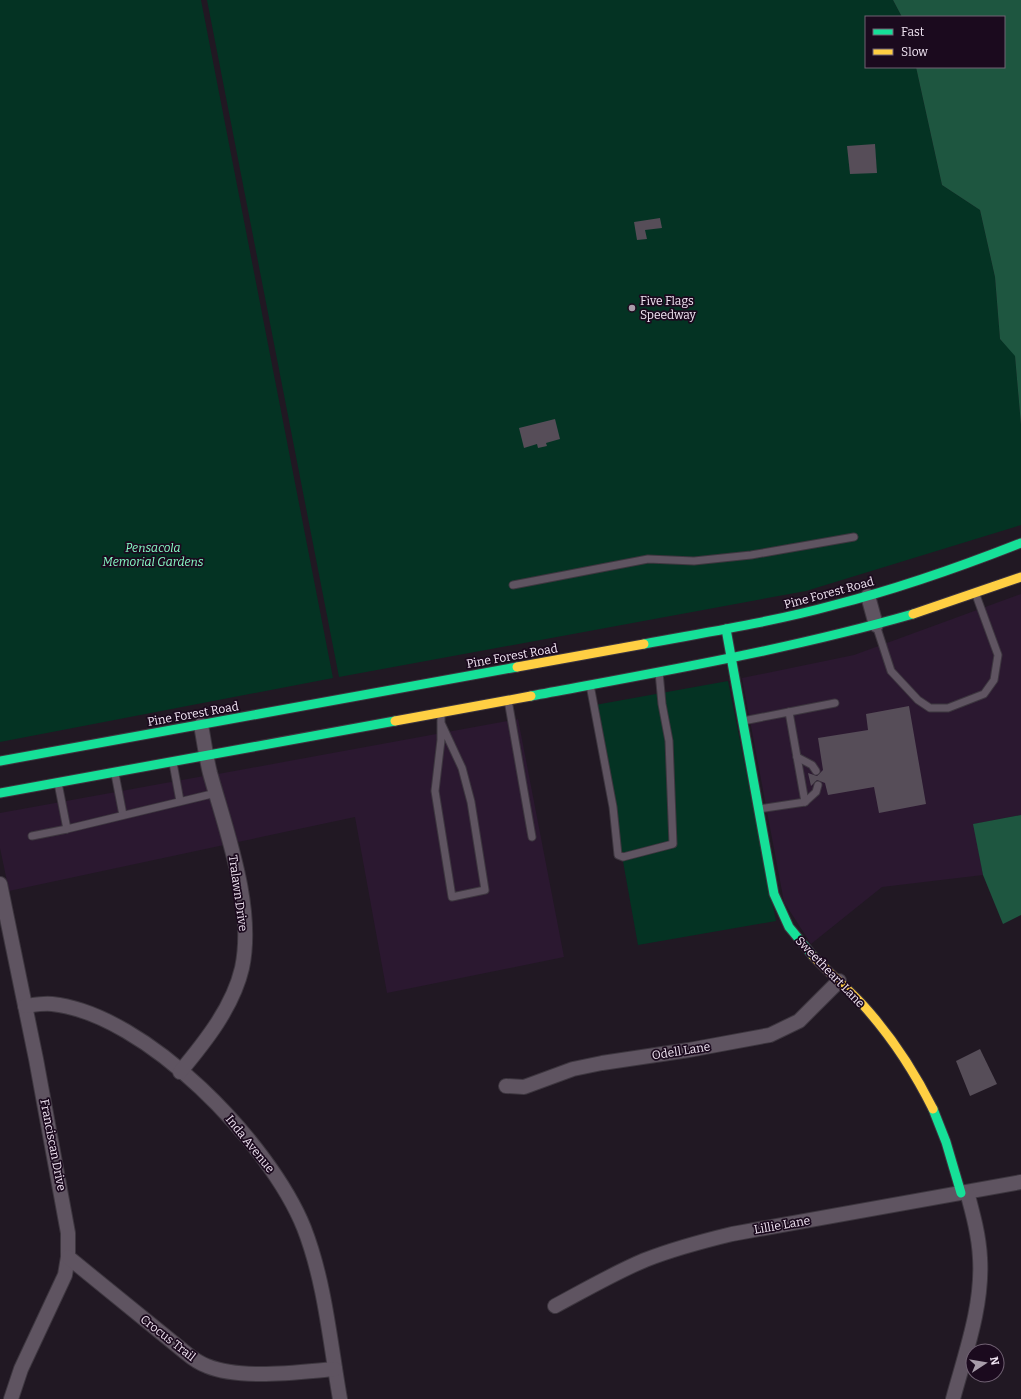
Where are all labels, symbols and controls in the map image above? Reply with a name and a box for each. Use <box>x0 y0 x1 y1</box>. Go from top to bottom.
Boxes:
legend <box>865 16 1005 68</box>
text: Fast <box>901 25 925 39</box>
text: Slow <box>901 45 928 59</box>
place label: Five Flags Speedway <box>640 294 697 322</box>
marker: Five Flags Speedway <box>627 303 637 313</box>
park label: Pensacola Memorial Gardens <box>102 541 204 569</box>
street label: Pine Forest Road <box>782 574 876 612</box>
street label: Pine Forest Road <box>465 641 559 671</box>
street label: Pine Forest Road <box>146 699 240 729</box>
street label: Tralawn Drive <box>226 854 250 932</box>
street label: Sweetheart Lane <box>793 934 867 1010</box>
street label: Odell Lane <box>651 1039 711 1063</box>
street label: Franciscan Drive <box>37 1098 69 1192</box>
street label: Inda Avenue <box>223 1112 277 1176</box>
street label: Lillie Lane <box>753 1213 811 1237</box>
street label: Crocus Trail <box>138 1312 199 1364</box>
north arrow <box>965 1343 1005 1383</box>
text: N <box>987 1356 1002 1367</box>

